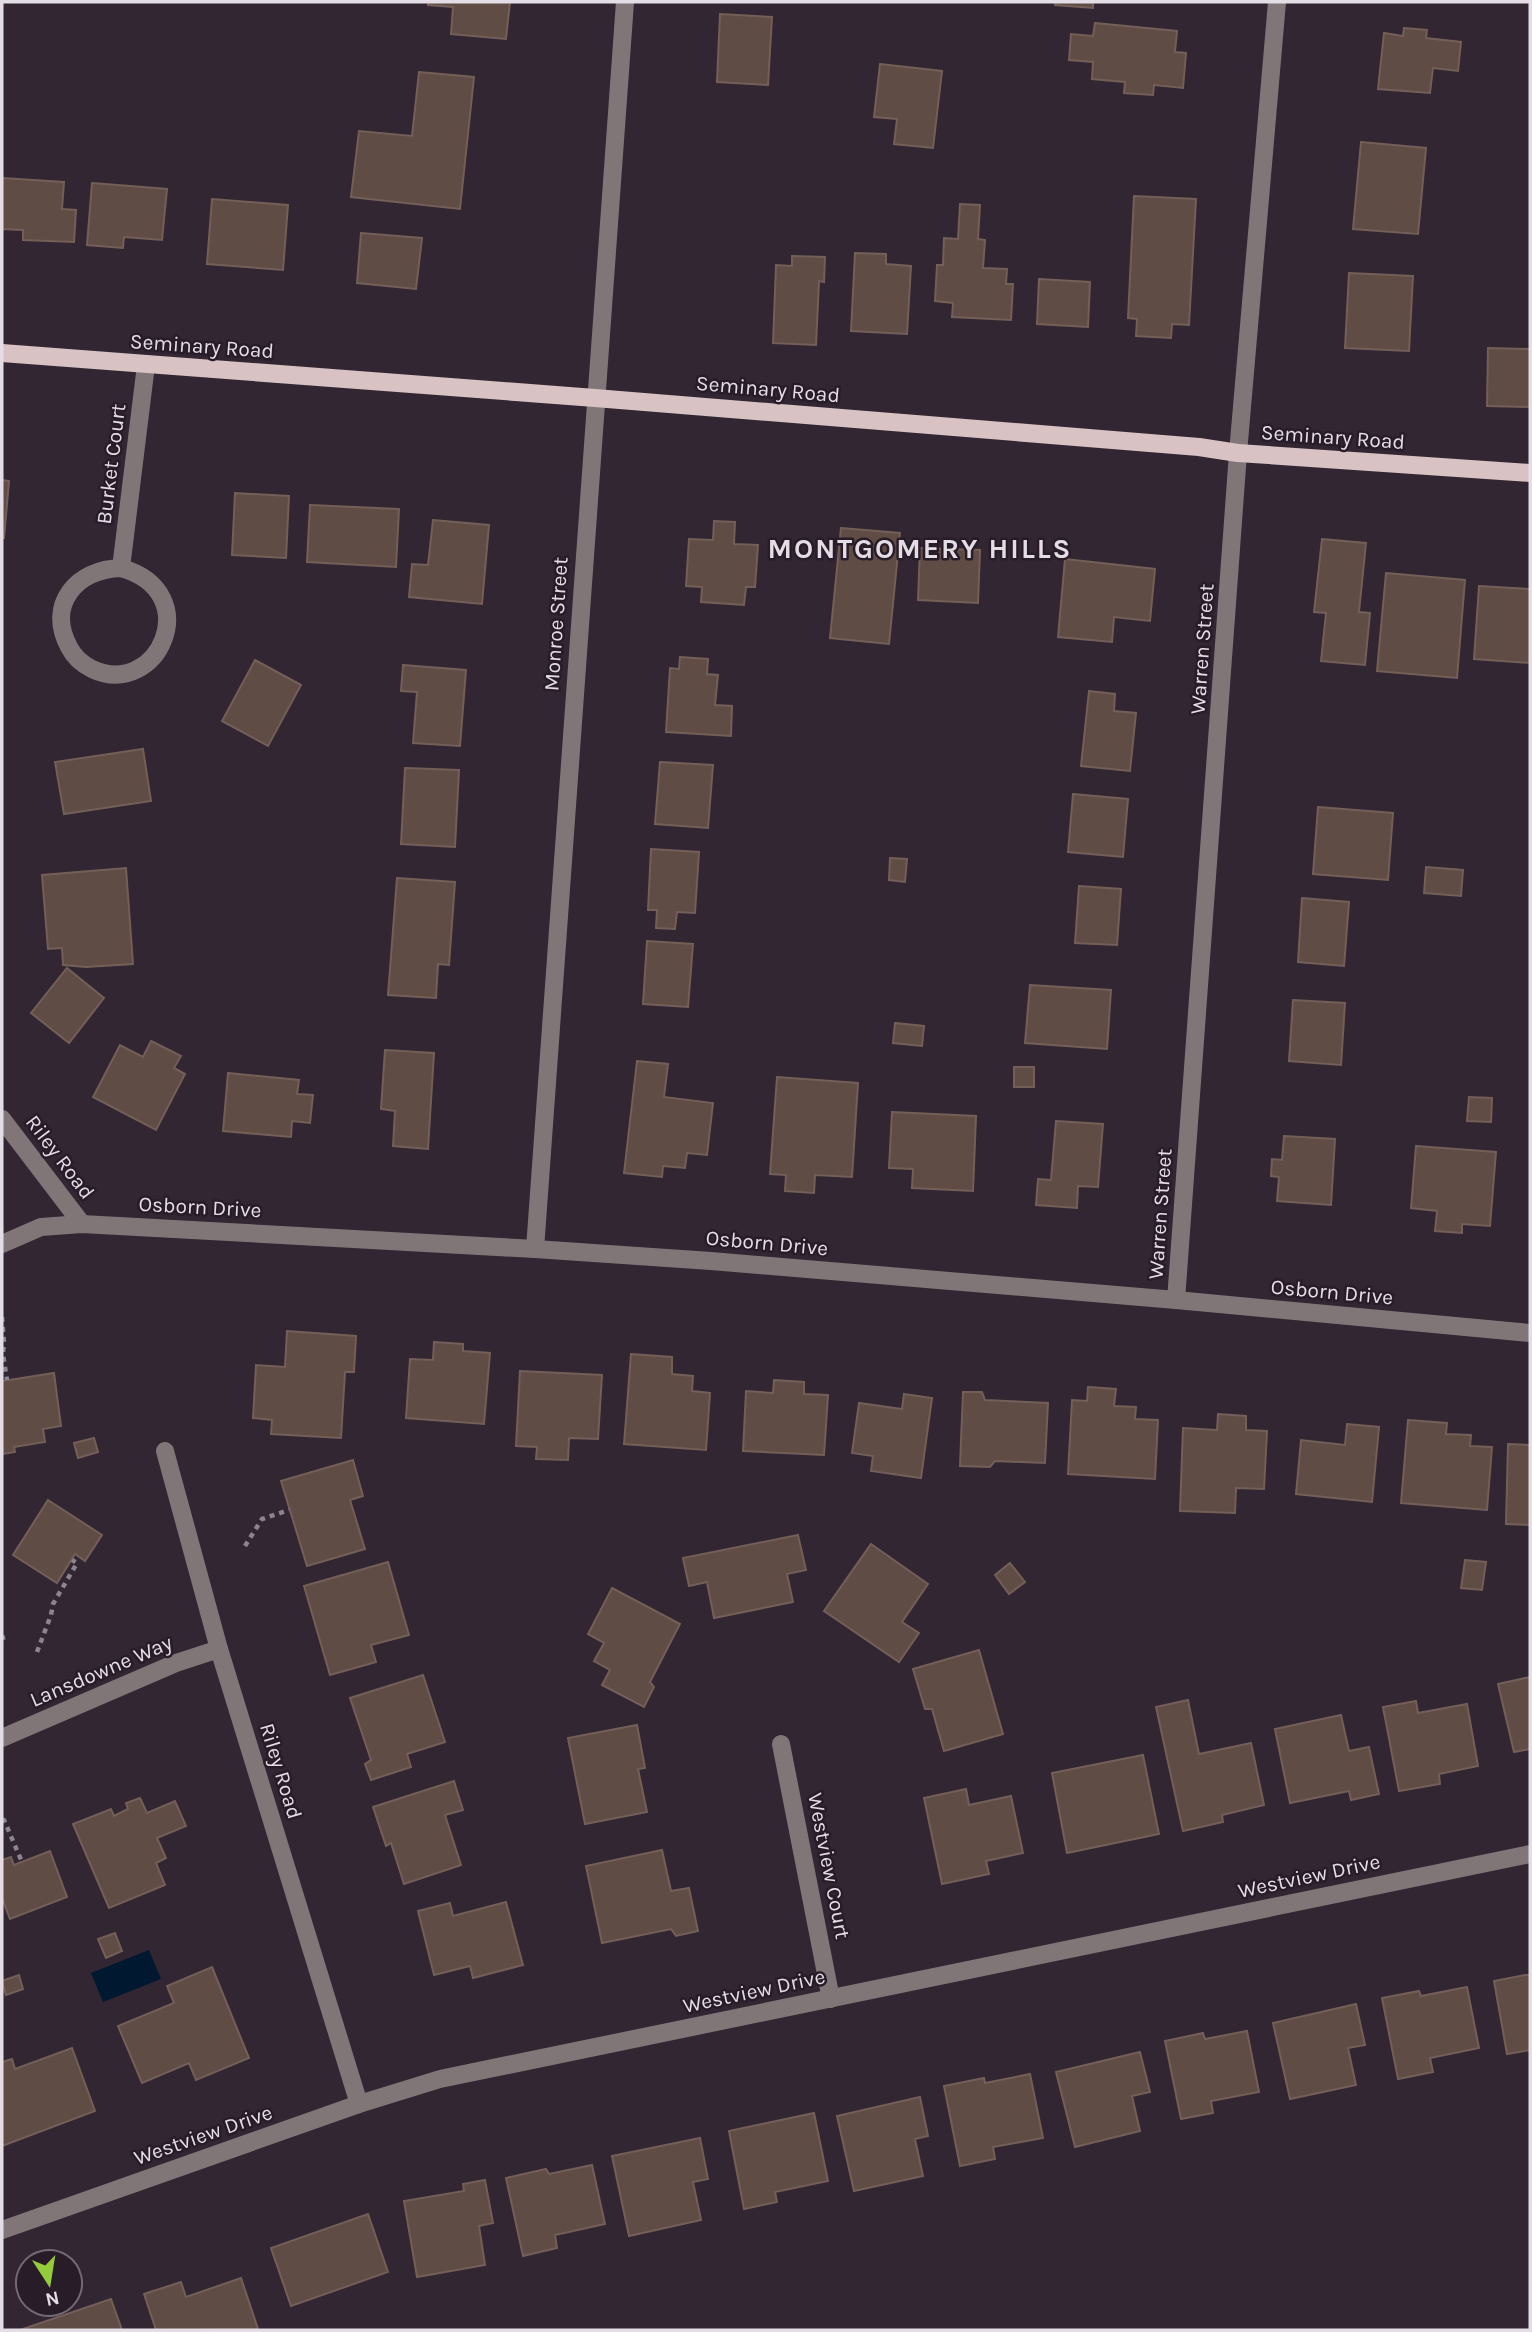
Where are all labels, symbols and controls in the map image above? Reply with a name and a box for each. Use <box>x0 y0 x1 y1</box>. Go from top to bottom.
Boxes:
street label: Seminary Road <box>129 329 275 363</box>
street label: Seminary Road <box>695 371 841 407</box>
street label: Burket Court <box>92 402 130 526</box>
street label: Seminary Road <box>1260 420 1406 454</box>
district label: MONTGOMERY HILLS <box>768 532 1072 565</box>
street label: Monroe Street <box>539 556 573 692</box>
street label: Warren Street <box>1185 583 1219 715</box>
street label: Riley Road <box>21 1110 99 1204</box>
street label: Warren Street <box>1143 1148 1177 1280</box>
street label: Osborn Drive <box>138 1192 262 1222</box>
street label: Osborn Drive <box>705 1226 829 1260</box>
street label: Osborn Drive <box>1270 1275 1394 1309</box>
street label: Lansdowne Way <box>26 1630 176 1712</box>
street label: Riley Road <box>255 1720 307 1822</box>
street label: Westview Court <box>803 1791 855 1941</box>
street label: Westview Drive <box>1236 1849 1382 1903</box>
street label: Westview Drive <box>681 1964 827 2018</box>
street label: Westview Drive <box>131 2100 275 2170</box>
north arrow <box>14 2248 84 2318</box>
text: N <box>43 2286 61 2311</box>

